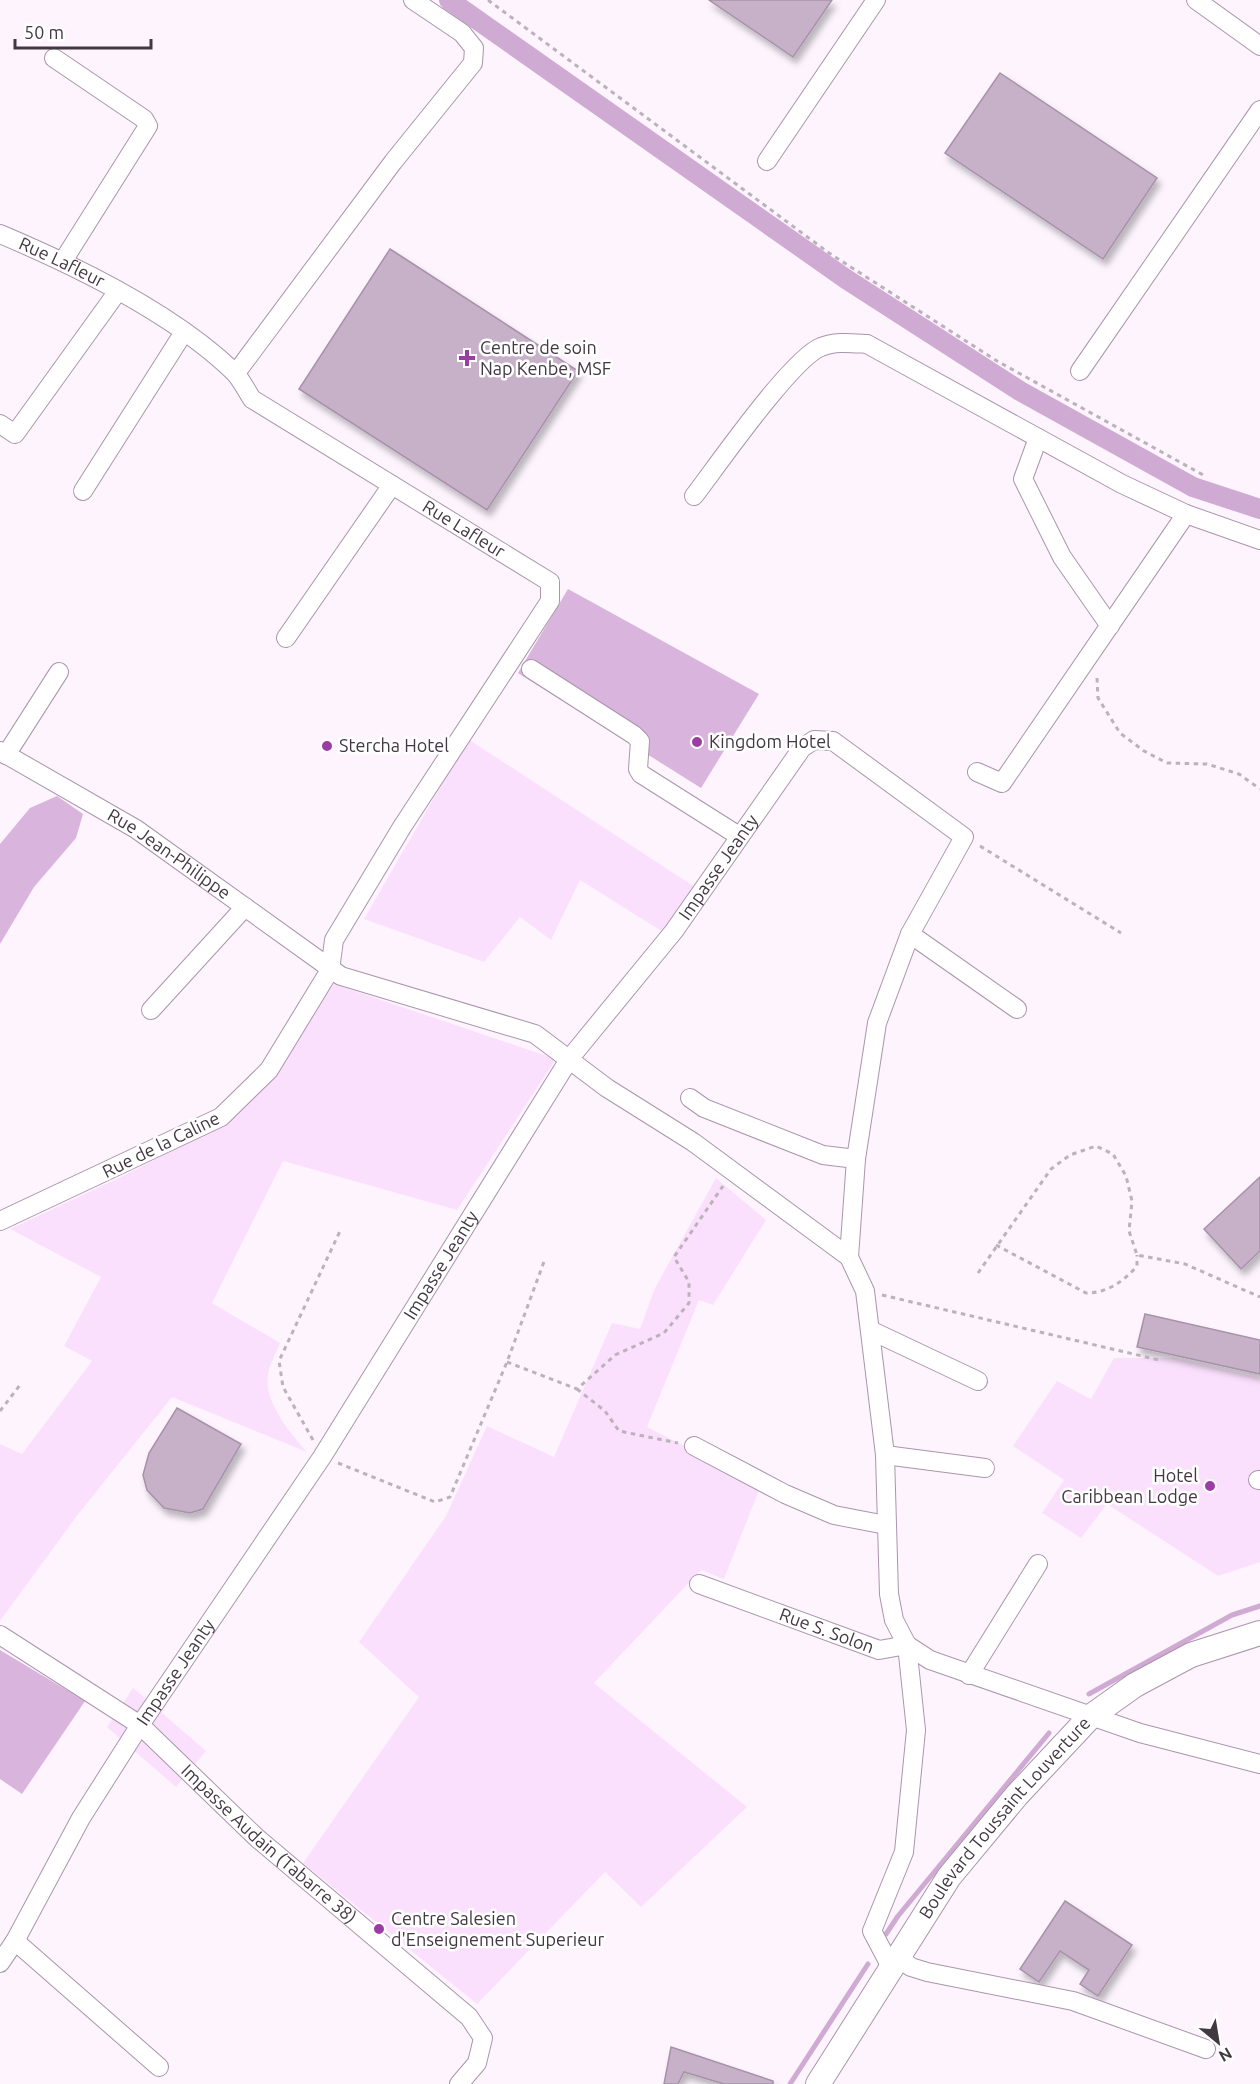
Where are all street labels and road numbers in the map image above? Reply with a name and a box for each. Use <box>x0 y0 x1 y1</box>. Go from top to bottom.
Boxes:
street label: Rue Lafleur <box>16 232 109 291</box>
street label: Rue Lafleur <box>420 495 509 561</box>
street label: Rue Jean-Philippe <box>105 804 235 902</box>
street label: Impasse Jeanty <box>674 810 762 923</box>
street label: Rue de la Caline <box>99 1107 222 1181</box>
street label: Impasse Jeanty <box>399 1207 482 1323</box>
street label: Rue S. Solon <box>777 1603 877 1656</box>
street label: Impasse Jeanty <box>132 1615 218 1729</box>
street label: Boulevard Toussaint Louverture <box>914 1712 1094 1922</box>
street label: Impasse Audain (Tabarre 38) <box>178 1760 361 1928</box>

